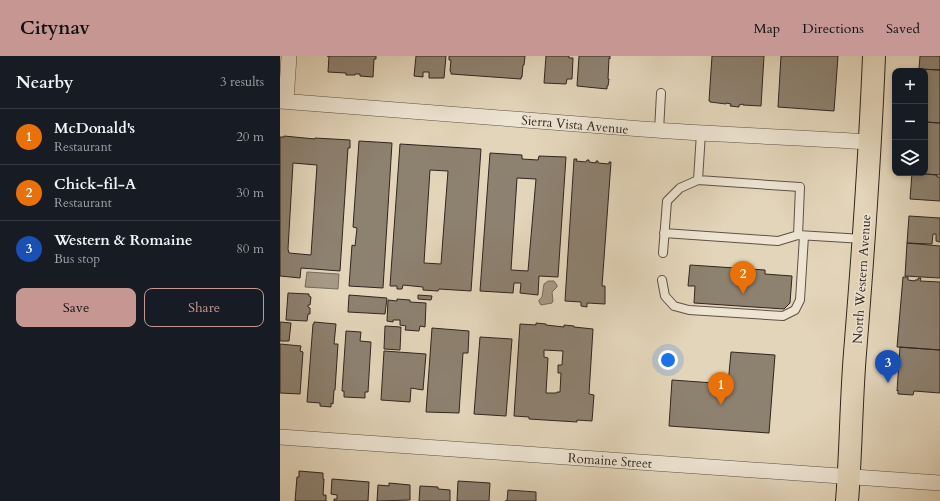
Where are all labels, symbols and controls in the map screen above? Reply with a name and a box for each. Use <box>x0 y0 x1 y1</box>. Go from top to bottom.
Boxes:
text: Citynav <box>20 15 90 41</box>
text: Map <box>754 19 780 38</box>
text: Directions <box>802 19 864 38</box>
text: Saved <box>886 19 920 38</box>
map controls <box>892 68 928 176</box>
button: + <box>892 68 928 104</box>
text: Nearby <box>16 71 73 94</box>
text: 3 results <box>220 73 264 91</box>
button: − <box>892 104 928 140</box>
street label: Sierra Vista Avenue <box>521 111 629 139</box>
text: McDonald's <box>54 118 135 138</box>
text: 1 <box>26 128 32 146</box>
text: 20 m <box>236 128 264 146</box>
text: Restaurant <box>54 138 112 156</box>
button: layers <box>892 140 928 176</box>
text: Chick-fil-A <box>54 174 136 194</box>
text: 2 <box>26 184 32 202</box>
text: 30 m <box>236 184 264 202</box>
text: Restaurant <box>54 194 112 212</box>
street label: North Western Avenue <box>848 214 876 345</box>
text: Western & Romaine <box>54 230 192 250</box>
text: 3 <box>26 240 32 258</box>
text: 80 m <box>236 240 264 258</box>
text: Bus stop <box>54 250 100 268</box>
pin: 2 <box>730 261 756 294</box>
button: Save <box>16 288 136 327</box>
button: Share <box>144 288 264 327</box>
your location <box>658 350 678 370</box>
pin: 3 <box>875 350 901 383</box>
pin: 1 <box>708 372 734 405</box>
street label: Romaine Street <box>567 449 653 473</box>

